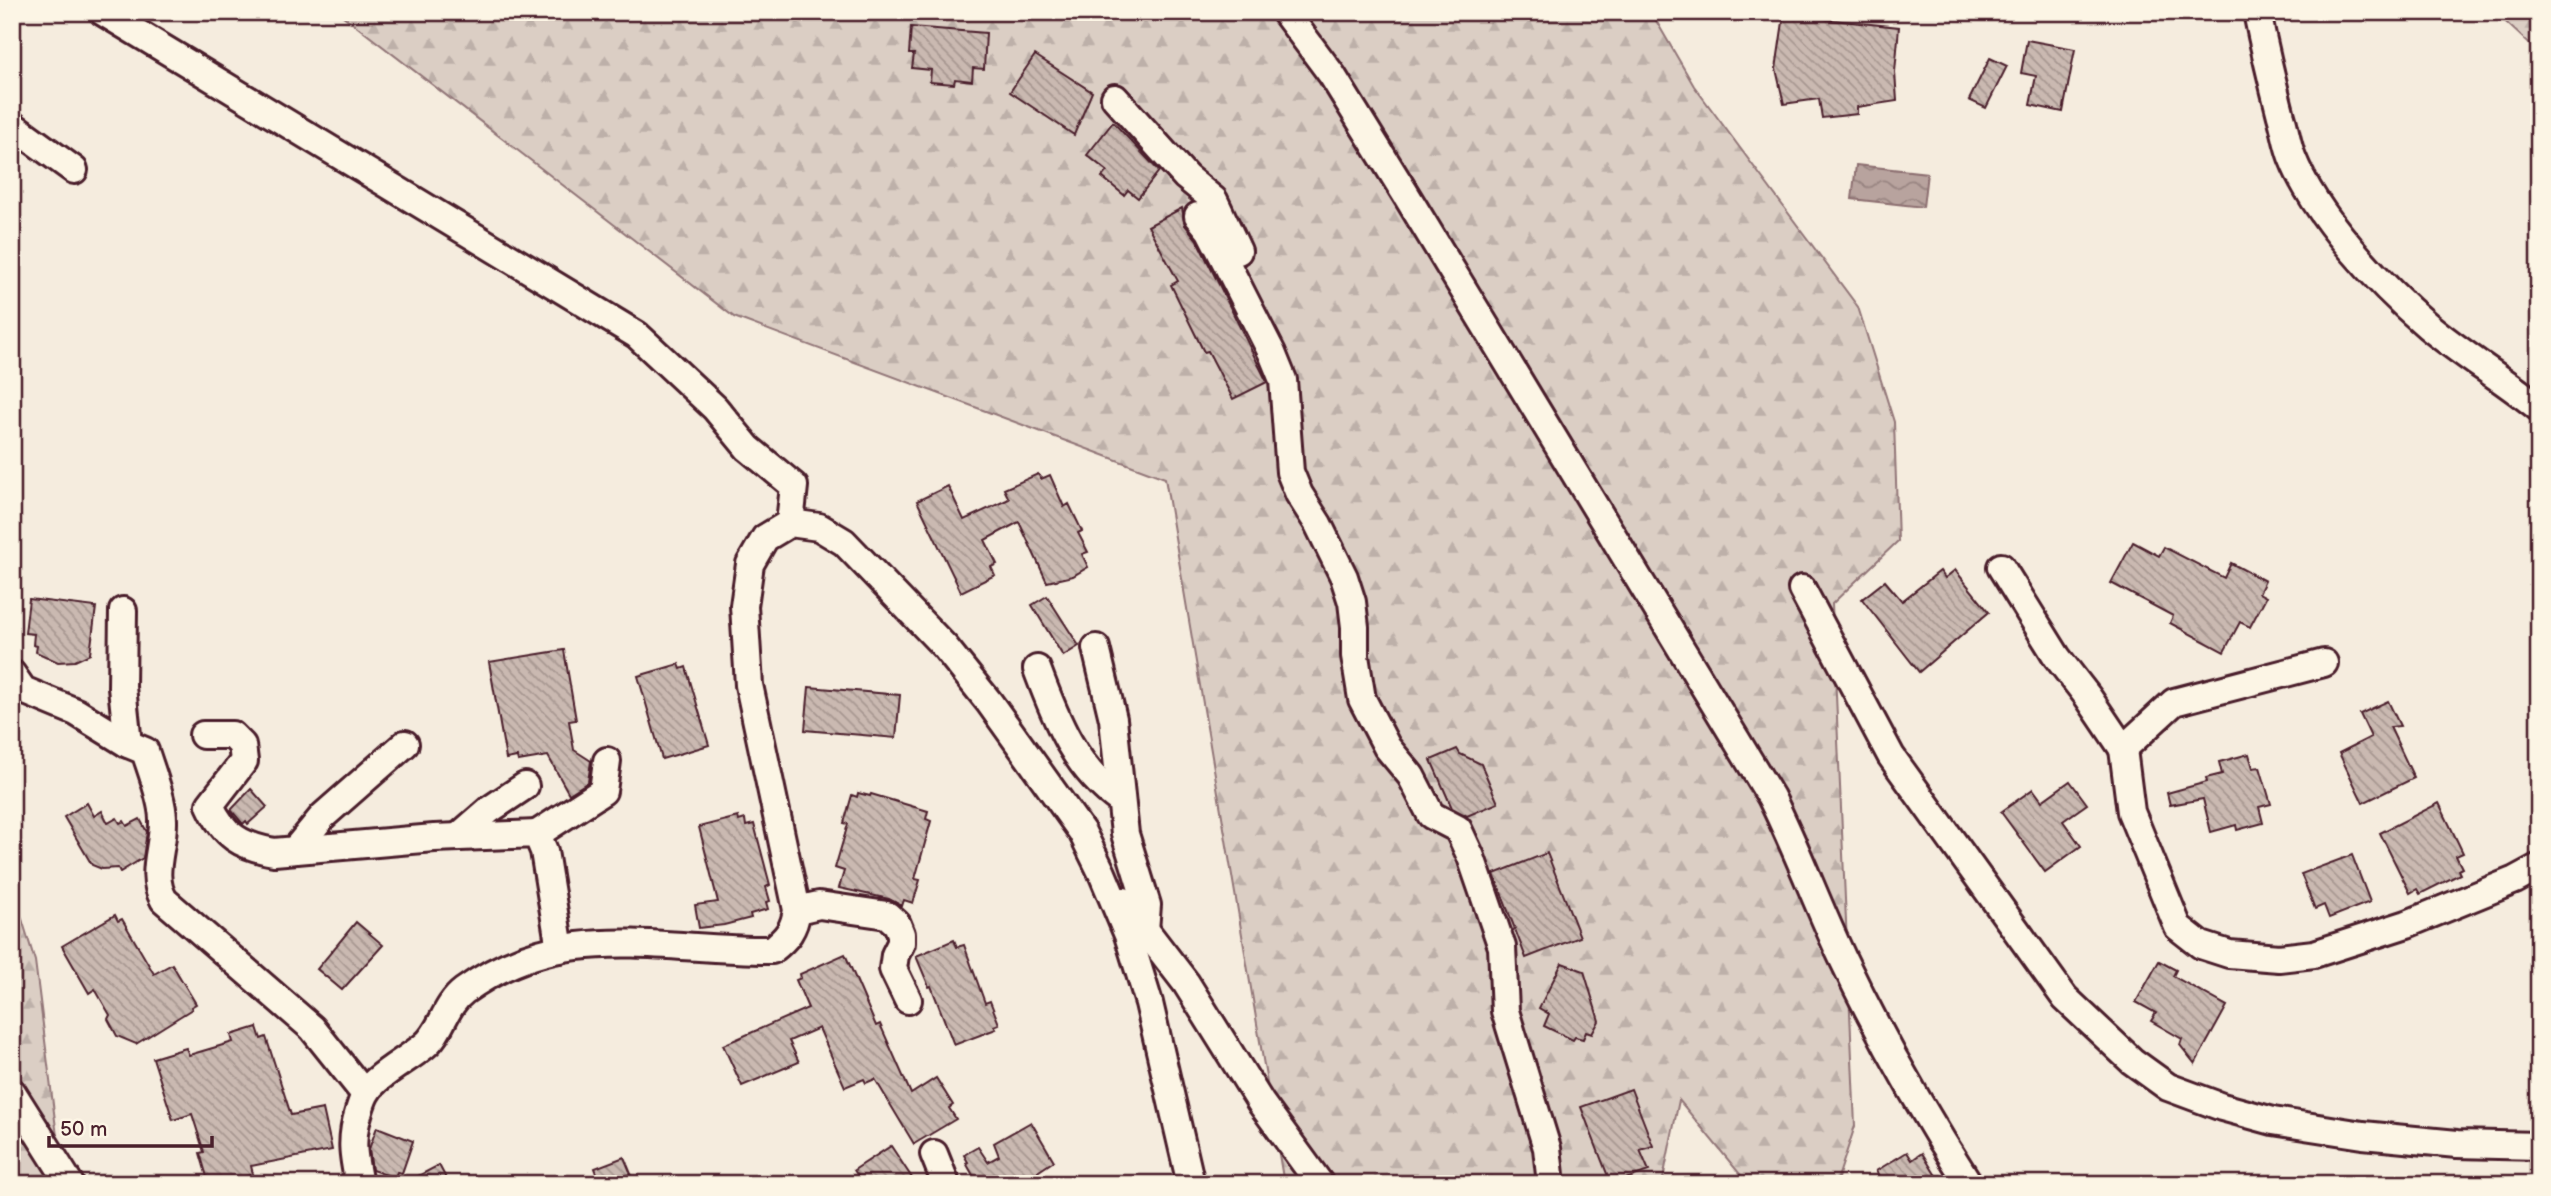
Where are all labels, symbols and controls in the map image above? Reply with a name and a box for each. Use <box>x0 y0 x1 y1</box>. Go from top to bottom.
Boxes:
scale bar <box>49 1105 212 1149</box>
text: 50 m <box>60 1117 107 1142</box>

